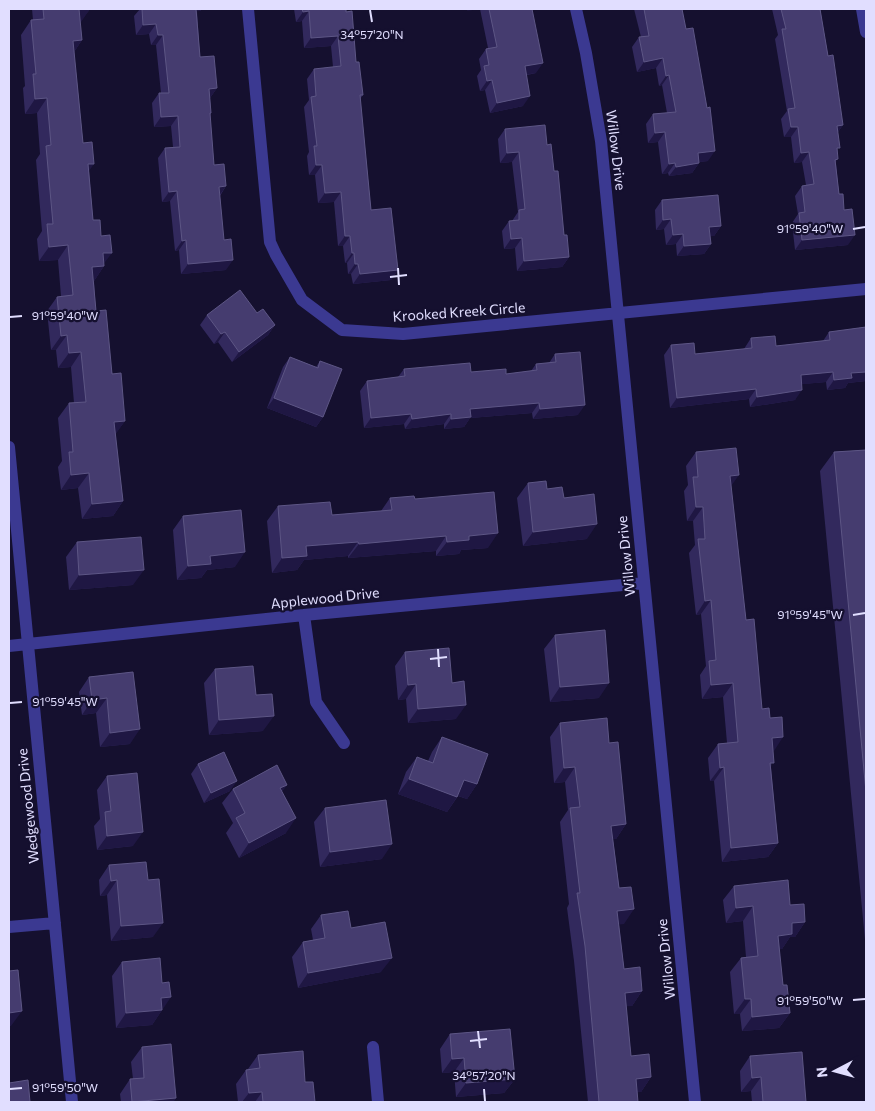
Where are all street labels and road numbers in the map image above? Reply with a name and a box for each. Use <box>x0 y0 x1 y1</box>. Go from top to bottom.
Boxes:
street label: Willow Drive <box>603 109 630 191</box>
street label: Krooked Kreek Circle <box>392 298 526 325</box>
street label: Willow Drive <box>613 515 638 597</box>
street label: Applewood Drive <box>270 583 380 612</box>
street label: Wedgewood Drive <box>13 748 42 864</box>
street label: Willow Drive <box>653 918 678 1000</box>

